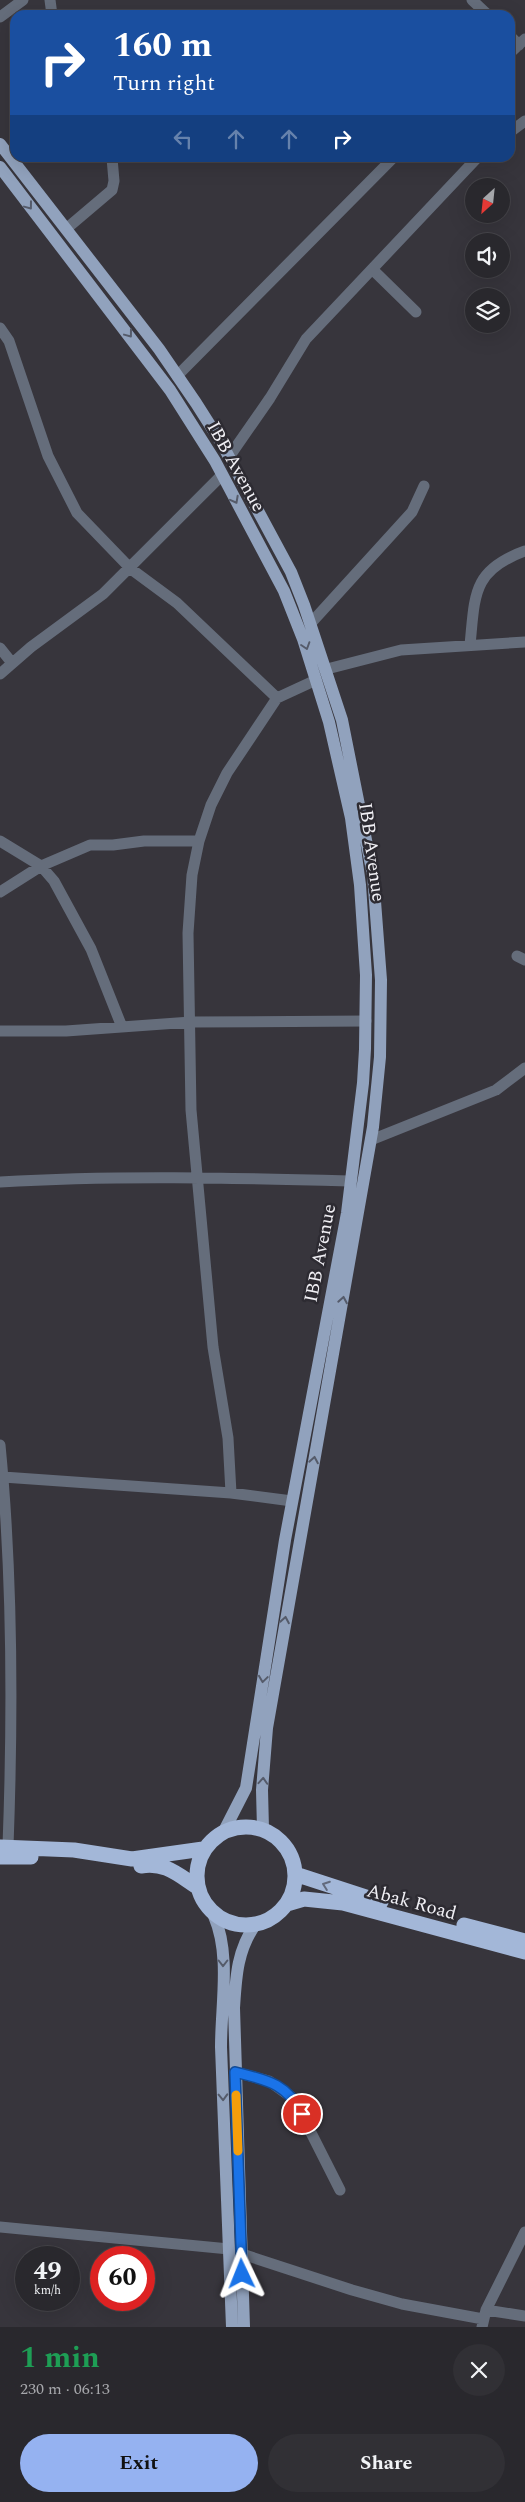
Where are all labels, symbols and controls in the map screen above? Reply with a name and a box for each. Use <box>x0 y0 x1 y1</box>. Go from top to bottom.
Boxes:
text: 160 m <box>113 19 212 72</box>
icon: right <box>30 30 95 95</box>
text: Turn right <box>113 67 215 100</box>
icon: left <box>169 125 197 153</box>
icon: ahead <box>222 125 250 153</box>
icon: ahead <box>275 125 303 153</box>
icon: right <box>328 125 356 153</box>
north arrow <box>465 178 510 222</box>
map controls <box>465 178 510 333</box>
one-way arrow <box>24 200 32 209</box>
button: sound <box>465 233 510 278</box>
button: layers <box>465 288 510 333</box>
one-way arrow <box>123 328 132 338</box>
street label: IBB Avenue <box>199 416 273 517</box>
one-way arrow <box>229 495 239 504</box>
one-way arrow <box>300 642 310 650</box>
street label: IBB Avenue <box>350 801 393 904</box>
street label: IBB Avenue <box>297 1201 344 1305</box>
one-way arrow <box>338 1296 348 1305</box>
one-way arrow <box>309 1456 319 1464</box>
one-way arrow <box>280 1616 290 1624</box>
one-way arrow <box>258 1674 268 1683</box>
one-way arrow <box>257 1776 268 1784</box>
street label: Abak Road <box>363 1877 460 1928</box>
one-way arrow <box>323 1881 331 1891</box>
one-way arrow <box>218 1960 228 1967</box>
one-way arrow <box>218 2093 229 2101</box>
pin <box>281 2093 323 2135</box>
icon: arrive <box>288 2100 316 2128</box>
speed limit sign: 60 <box>90 2246 155 2311</box>
position arrow <box>215 2247 267 2299</box>
text: 49 <box>33 2253 62 2291</box>
text: km/h <box>34 2281 61 2300</box>
text: 1 min <box>20 2335 100 2381</box>
button: close <box>453 2344 505 2396</box>
text: 230 m · 06:13 <box>20 2377 110 2401</box>
button: Exit <box>20 2434 258 2492</box>
button: Share <box>268 2434 505 2492</box>

